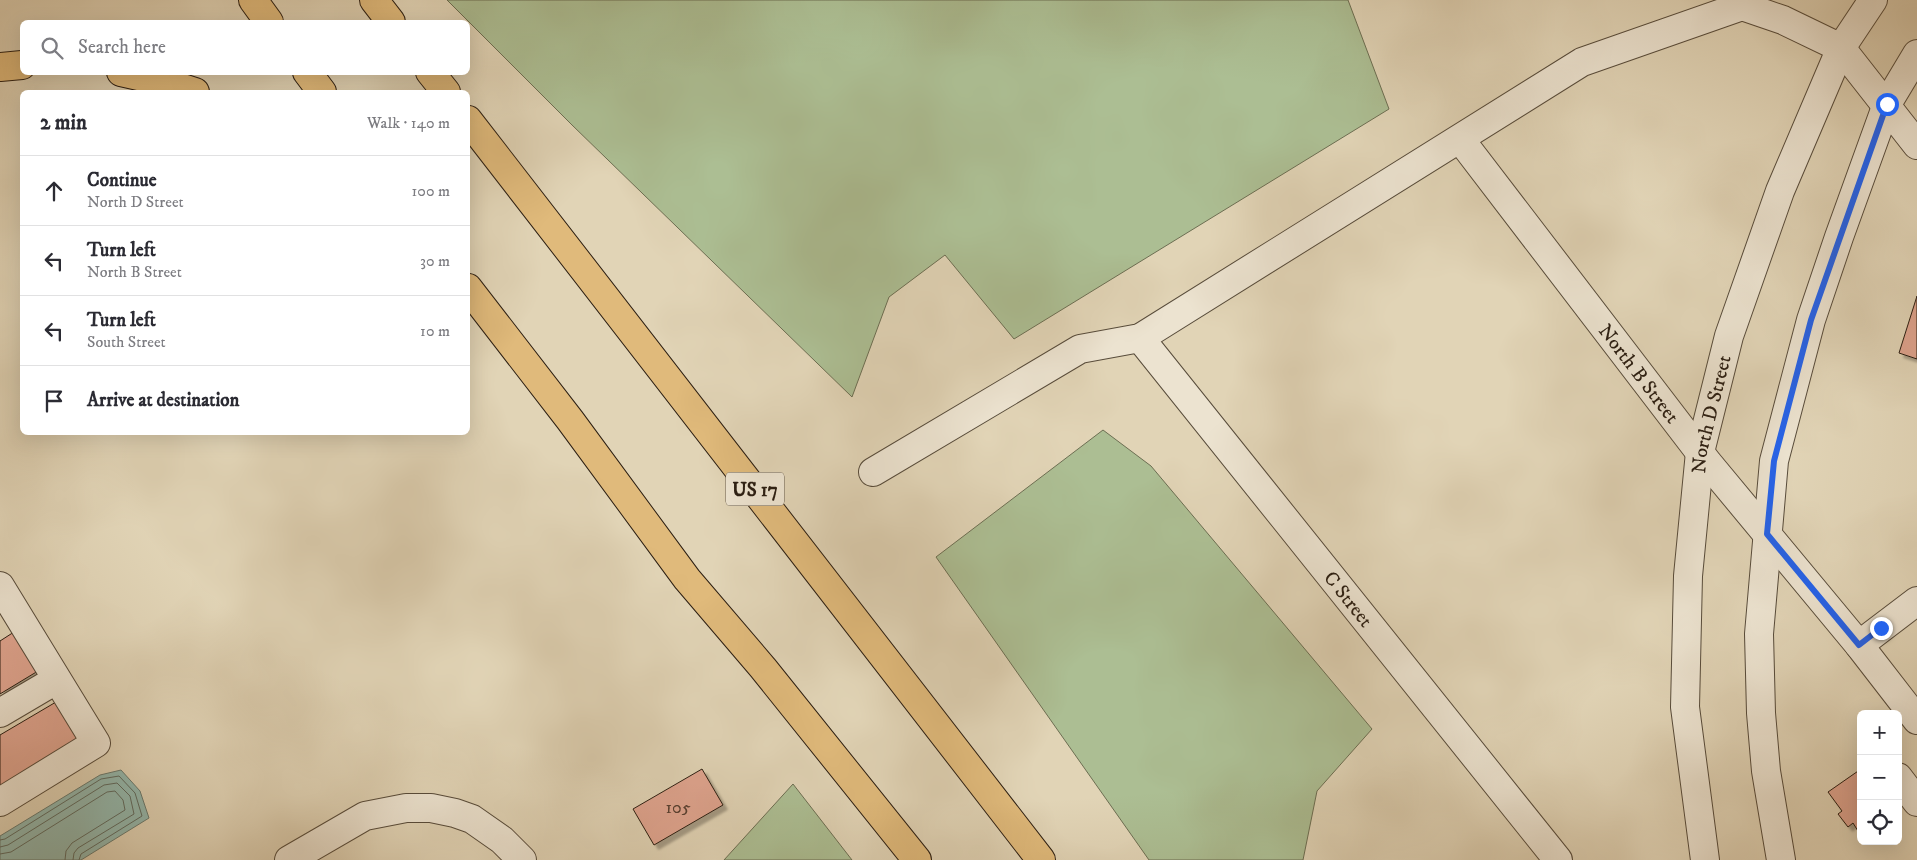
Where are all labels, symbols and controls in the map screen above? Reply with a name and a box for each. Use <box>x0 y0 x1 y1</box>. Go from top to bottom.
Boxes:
search box <box>20 20 470 75</box>
icon: search <box>38 34 66 62</box>
text: Search here <box>78 36 166 59</box>
route start <box>1876 93 1899 116</box>
text: 2 min <box>40 110 87 136</box>
text: Walk · 140 m <box>367 113 450 133</box>
text: Continue <box>87 169 157 192</box>
icon: ahead <box>40 177 68 205</box>
text: 100 m <box>412 181 450 201</box>
text: North D Street <box>87 192 184 212</box>
text: Turn left <box>87 239 156 262</box>
icon: left <box>40 247 68 275</box>
text: 30 m <box>420 251 450 271</box>
text: North B Street <box>87 262 182 282</box>
text: Turn left <box>87 309 156 332</box>
icon: left <box>40 317 68 345</box>
street label: North B Street <box>1592 319 1684 429</box>
text: 10 m <box>420 321 450 341</box>
text: South Street <box>87 332 166 352</box>
street label: North D Street <box>1687 353 1738 475</box>
icon: arrive <box>40 387 68 415</box>
text: Arrive at destination <box>87 389 239 412</box>
road number: US 17 <box>726 472 784 506</box>
street label: C Street <box>1318 566 1378 633</box>
route end <box>1870 617 1893 640</box>
map controls <box>1857 710 1902 845</box>
button: + <box>1857 710 1902 755</box>
button: − <box>1857 755 1902 800</box>
house number: 105 <box>665 797 691 819</box>
button: locate <box>1857 800 1902 845</box>

